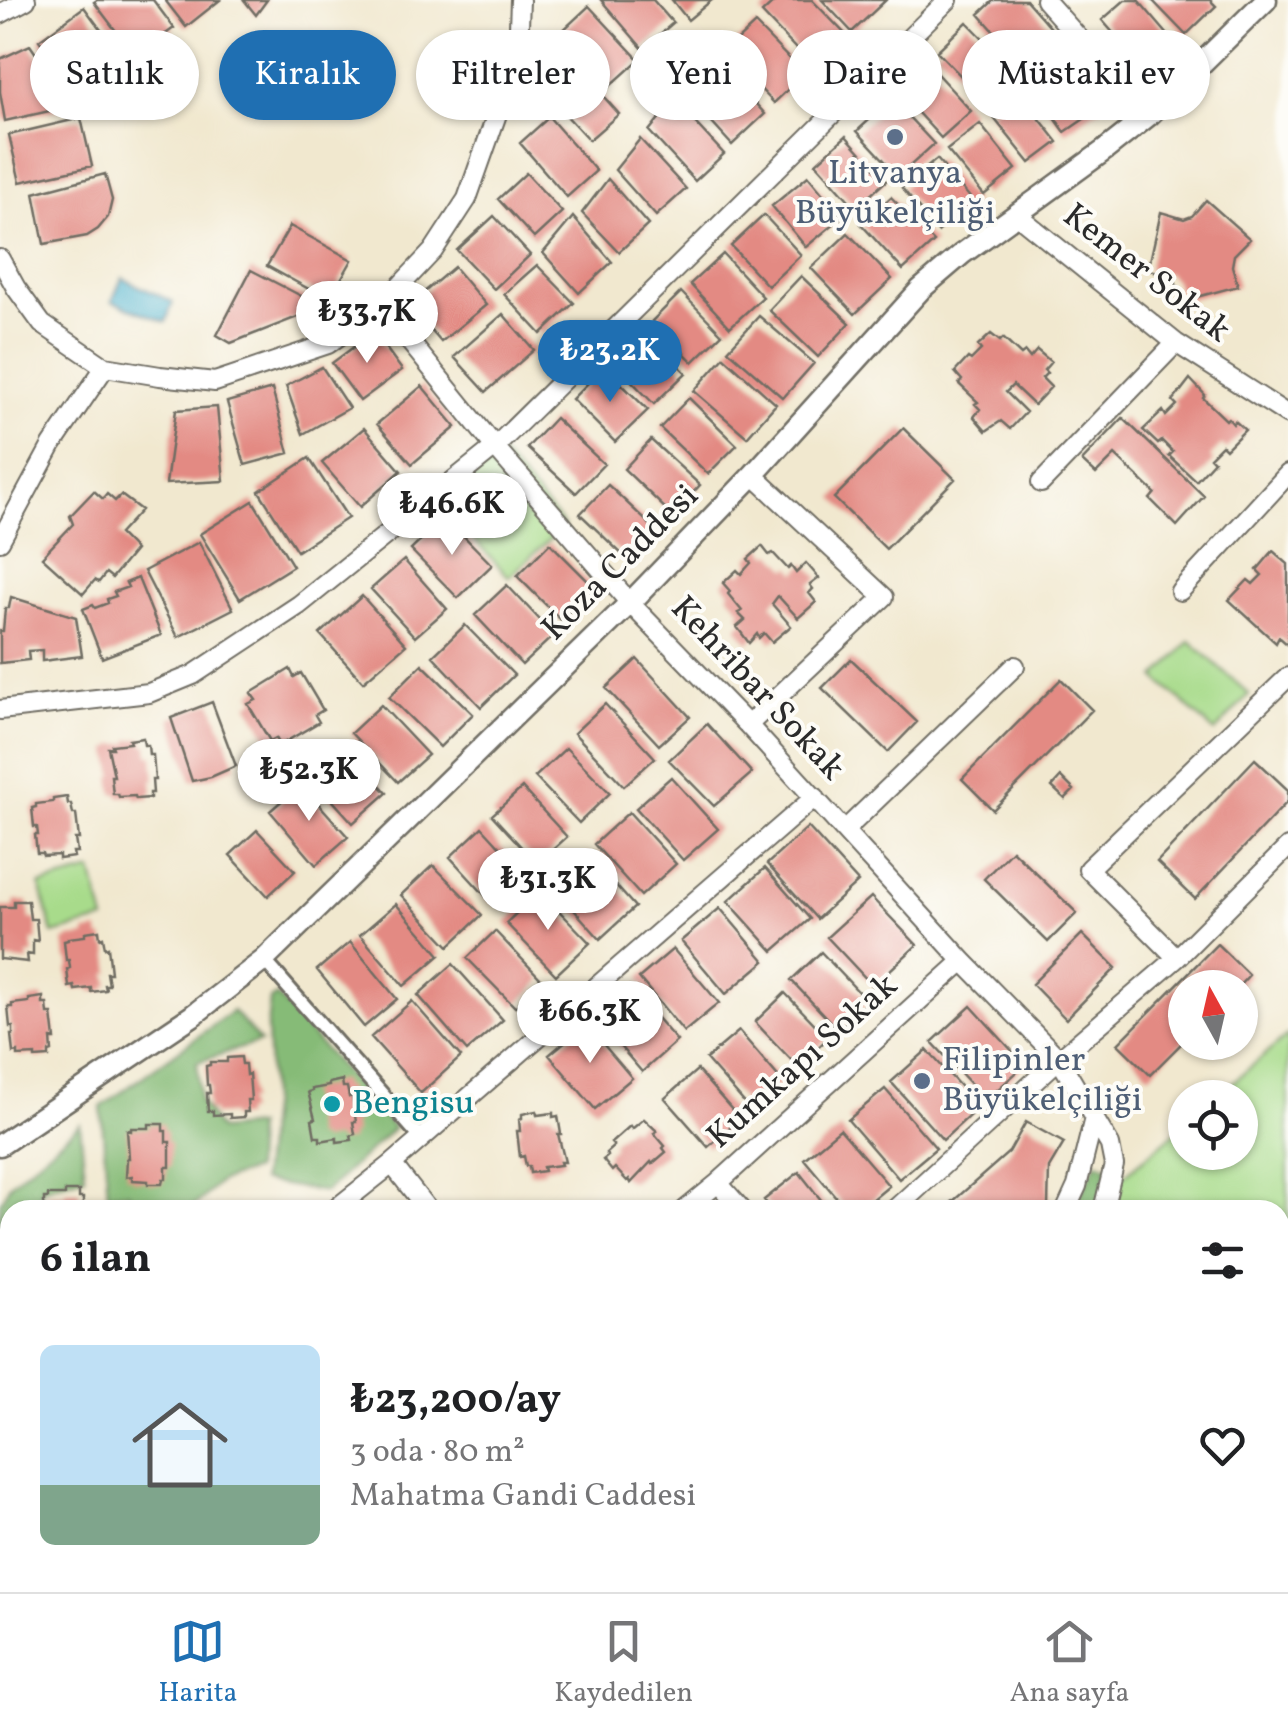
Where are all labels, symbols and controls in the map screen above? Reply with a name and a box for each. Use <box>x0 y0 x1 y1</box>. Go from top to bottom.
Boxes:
chip: Satılık <box>30 30 199 120</box>
chip: Kiralık <box>219 30 396 120</box>
chip: Filtreler <box>416 30 610 120</box>
chip: Yeni <box>630 30 767 120</box>
chip: Daire <box>787 30 942 120</box>
chip: Müstakil ev <box>962 30 1210 120</box>
marker: Litvanya Büyükelçiliği <box>884 126 906 148</box>
place label: Litvanya Büyükelçiliği <box>795 150 995 238</box>
street label: Kemer Sokak <box>1052 193 1240 355</box>
pin: ₺33.7K <box>286 281 448 366</box>
text: ₺33.7K <box>318 291 416 335</box>
pin: ₺23.2K <box>529 320 691 405</box>
text: ₺23.2K <box>560 330 660 374</box>
pin: ₺46.6K <box>371 473 533 558</box>
street label: Koza Caddesi <box>532 474 710 652</box>
text: ₺46.6K <box>399 483 505 527</box>
street label: Kehribar Sokak <box>659 586 855 792</box>
pin: ₺52.3K <box>228 739 390 824</box>
text: ₺52.3K <box>260 749 358 793</box>
pin: ₺31.3K <box>467 848 629 933</box>
text: ₺31.3K <box>500 858 596 902</box>
street label: Kumkapı Sokak <box>697 963 909 1161</box>
north arrow <box>1168 970 1258 1060</box>
map controls <box>1168 970 1258 1170</box>
pin: ₺66.3K <box>509 981 671 1066</box>
text: ₺66.3K <box>539 991 641 1035</box>
place label: Filipinler Büyükelçiliği <box>942 1037 1142 1125</box>
marker: Filipinler Büyükelçiliği <box>911 1070 933 1092</box>
place label: Bengisu <box>352 1080 474 1128</box>
button: locate <box>1168 1080 1258 1170</box>
marker: Bengisu <box>321 1093 343 1115</box>
text: 6 ilan <box>40 1231 151 1290</box>
icon: filters <box>1195 1233 1250 1288</box>
text: ₺23,200/ay <box>350 1372 561 1431</box>
icon: home <box>120 1385 240 1505</box>
icon: heart <box>1195 1418 1250 1473</box>
text: 3 oda · 80 m² <box>350 1431 525 1475</box>
text: Mahatma Gandi Caddesi <box>350 1475 696 1519</box>
tab: Harita <box>158 1614 237 1713</box>
tab: Kaydedilen <box>554 1614 693 1713</box>
tab: Ana sayfa <box>1010 1614 1130 1713</box>

